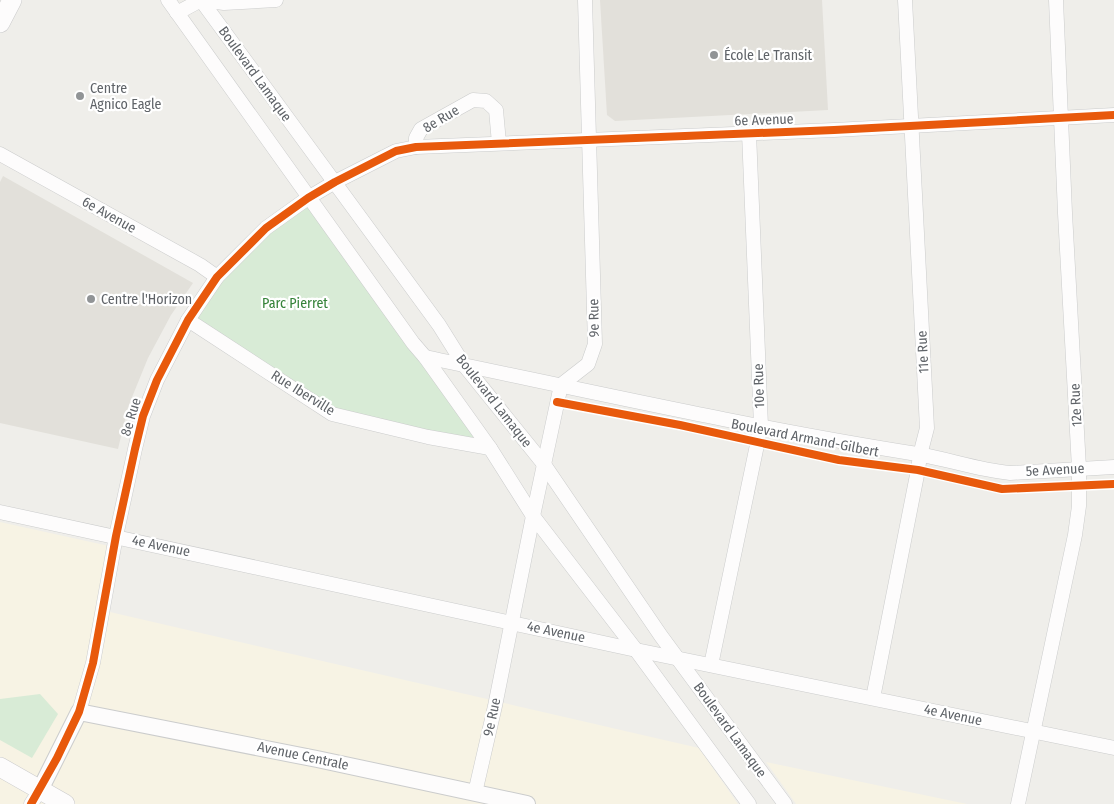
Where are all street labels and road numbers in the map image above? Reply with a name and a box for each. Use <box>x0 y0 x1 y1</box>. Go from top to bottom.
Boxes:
street label: Boulevard Lamaque <box>215 23 295 125</box>
street label: 8e Rue <box>420 102 462 136</box>
street label: 6e Avenue <box>734 110 794 130</box>
street label: 6e Avenue <box>79 193 139 237</box>
street label: 9e Rue <box>585 298 603 338</box>
street label: 11e Rue <box>913 330 933 374</box>
street label: Boulevard Lamaque <box>452 351 536 451</box>
street label: 10e Rue <box>750 363 768 409</box>
street label: Rue Iberville <box>268 367 338 419</box>
street label: 12e Rue <box>1066 383 1086 427</box>
street label: 8e Rue <box>117 396 145 438</box>
street label: Boulevard Armand-Gilbert <box>730 415 881 461</box>
street label: 5e Avenue <box>1025 460 1085 480</box>
street label: 4e Avenue <box>130 532 192 560</box>
street label: 4e Avenue <box>525 618 587 646</box>
street label: Boulevard Lamaque <box>690 679 770 781</box>
street label: 9e Rue <box>480 696 504 738</box>
street label: 4e Avenue <box>922 701 984 729</box>
street label: Avenue Centrale <box>256 738 350 774</box>

